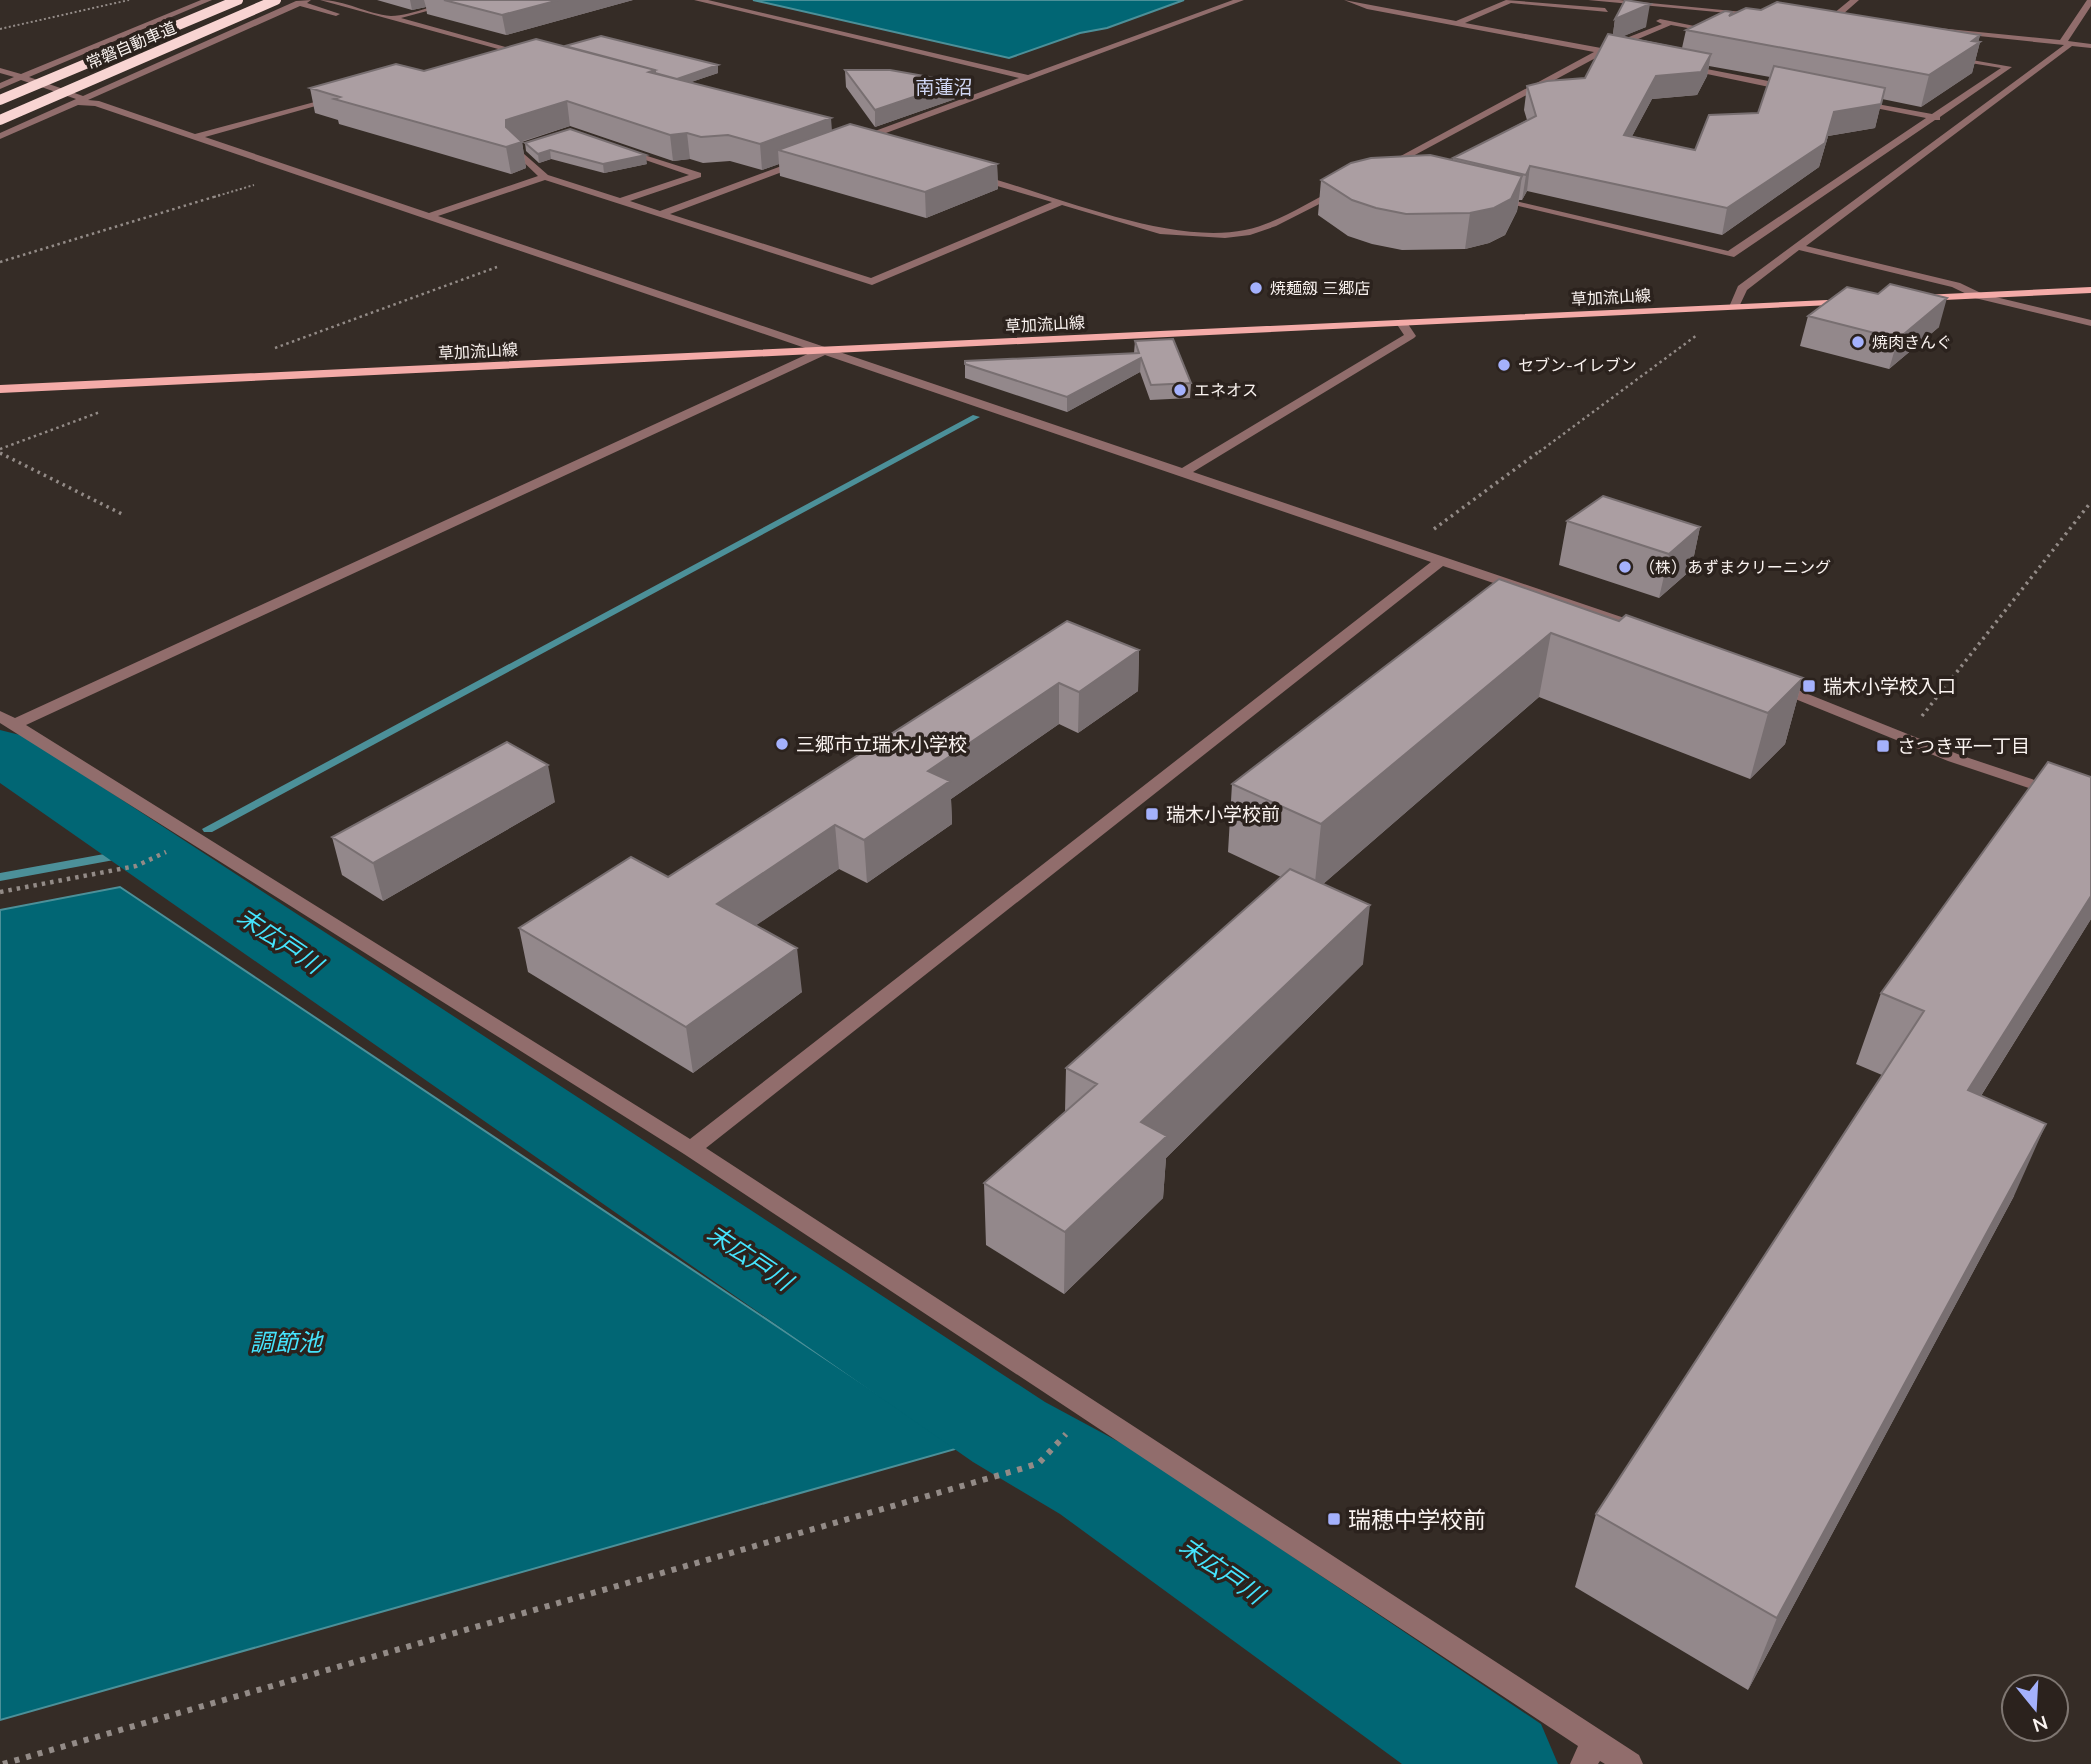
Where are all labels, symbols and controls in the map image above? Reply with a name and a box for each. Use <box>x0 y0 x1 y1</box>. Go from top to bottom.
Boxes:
street label: 常磐自動車道 <box>83 17 179 73</box>
district label: 南蓮沼 <box>915 75 973 99</box>
place label: 焼麺劔 三郷店 <box>1270 278 1370 298</box>
marker: 焼麺劔 三郷店 <box>1248 280 1264 296</box>
street label: 草加流山線 <box>1571 285 1651 309</box>
street label: 草加流山線 <box>1005 312 1085 336</box>
place label: 焼肉きんぐ <box>1872 332 1952 352</box>
marker: 焼肉きんぐ <box>1850 334 1866 350</box>
street label: 草加流山線 <box>438 339 518 363</box>
place label: セブン-イレブン <box>1518 355 1637 375</box>
marker: セブン-イレブン <box>1496 357 1512 373</box>
place label: エネオス <box>1194 380 1258 400</box>
marker: エネオス <box>1172 382 1188 398</box>
place label: （株）あずまクリーニング <box>1639 557 1831 577</box>
marker: （株）あずまクリーニング <box>1617 559 1633 575</box>
place label: 瑞木小学校入口 <box>1823 674 1956 698</box>
marker: 瑞木小学校入口 <box>1801 678 1817 694</box>
place label: 三郷市立瑞木小学校 <box>796 732 967 756</box>
place label: さつき平一丁目 <box>1897 734 2030 758</box>
marker: 三郷市立瑞木小学校 <box>774 736 790 752</box>
marker: さつき平一丁目 <box>1875 738 1891 754</box>
place label: 瑞木小学校前 <box>1166 802 1280 826</box>
marker: 瑞木小学校前 <box>1144 806 1160 822</box>
water label: 末広戸川 <box>232 901 331 981</box>
water label: 末広戸川 <box>702 1218 801 1298</box>
water label: 調節池 <box>250 1327 324 1357</box>
place label: 瑞穂中学校前 <box>1348 1505 1486 1534</box>
marker: 瑞穂中学校前 <box>1326 1511 1342 1527</box>
water label: 末広戸川 <box>1174 1530 1272 1612</box>
north arrow <box>2000 1673 2070 1743</box>
text: N <box>2030 1711 2051 1738</box>

